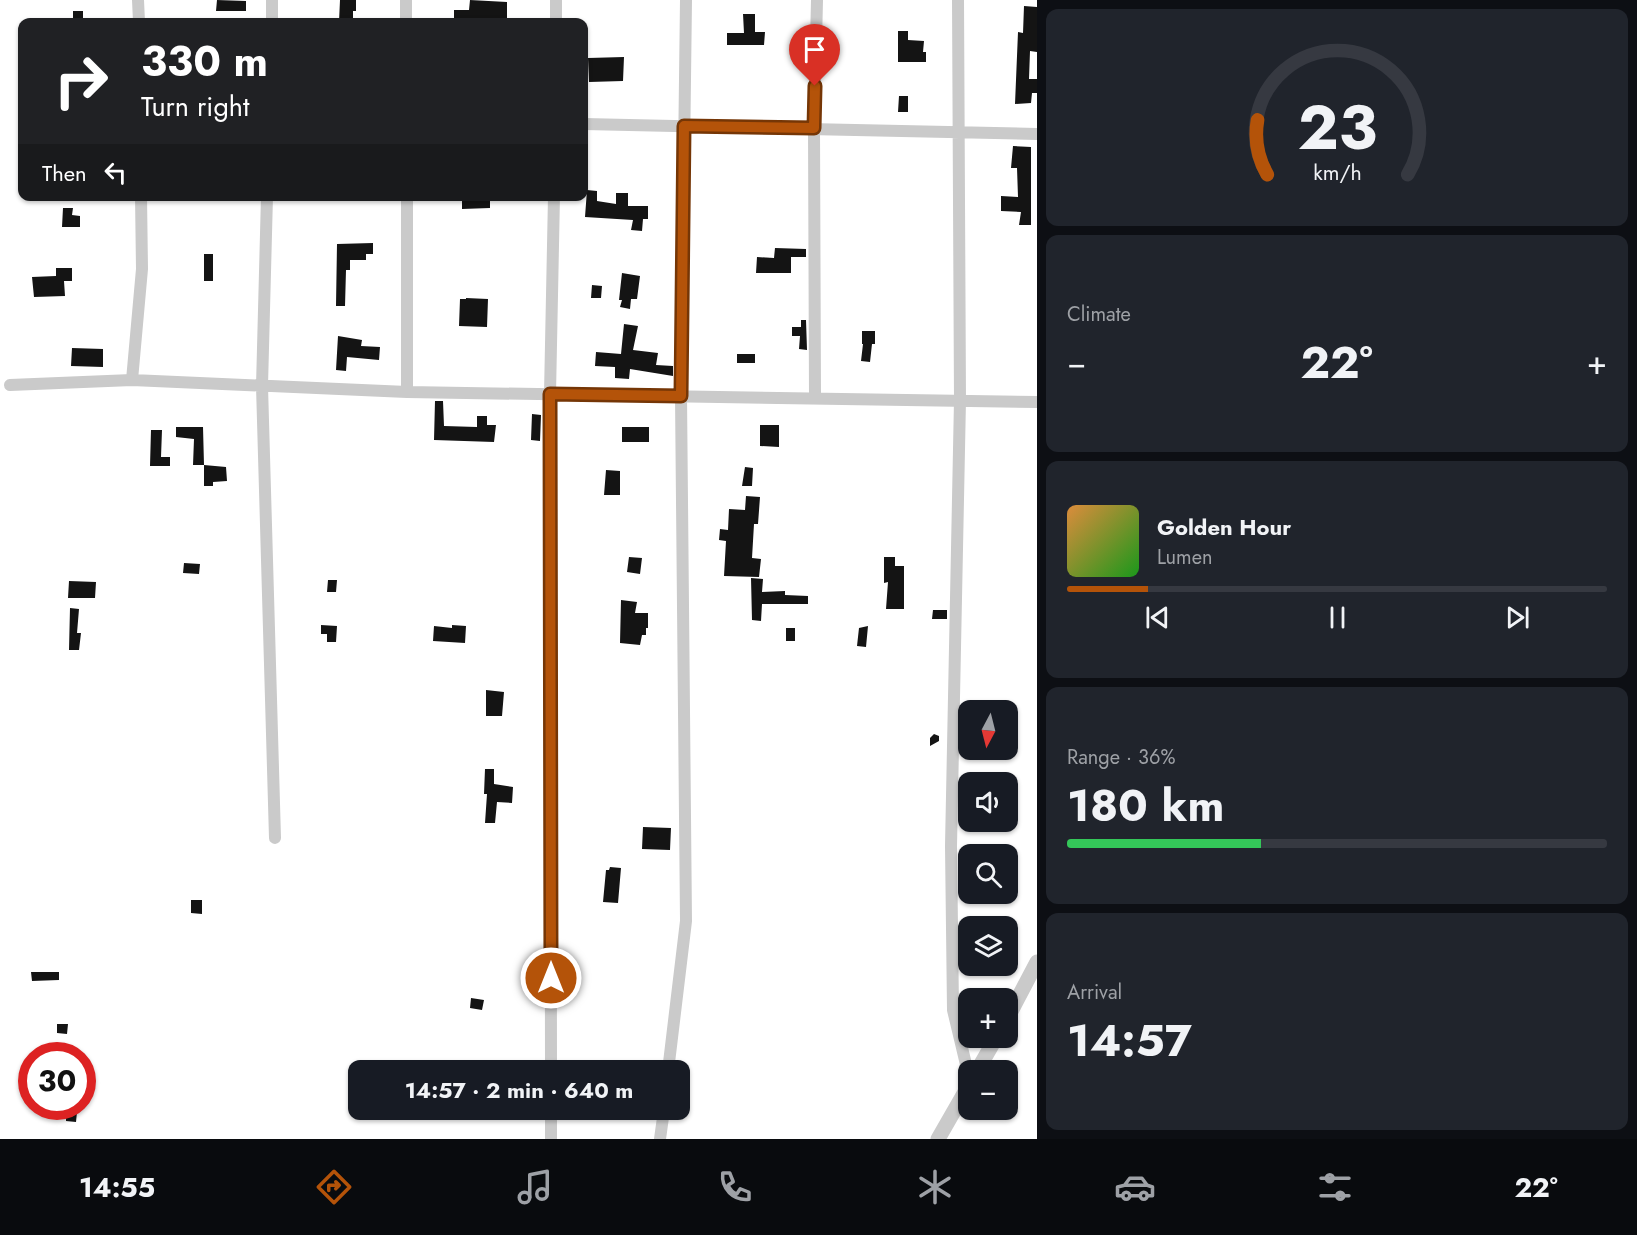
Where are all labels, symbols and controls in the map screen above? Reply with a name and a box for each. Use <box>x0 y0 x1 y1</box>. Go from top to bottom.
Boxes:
pin <box>789 24 840 86</box>
text: 330 m <box>141 31 268 92</box>
icon: arrive <box>798 33 831 66</box>
icon: right <box>42 42 120 120</box>
text: 23 <box>1297 82 1377 172</box>
text: Turn right <box>141 87 249 126</box>
icon: left <box>99 156 132 189</box>
text: Then <box>42 157 87 189</box>
text: km/h <box>1313 157 1361 188</box>
text: Climate <box>1067 300 1131 329</box>
text: 22° <box>1300 330 1373 395</box>
text: − <box>1067 339 1086 386</box>
text: + <box>1587 339 1607 386</box>
text: Golden Hour <box>1157 511 1291 543</box>
text: Lumen <box>1157 543 1213 572</box>
icon: previous <box>1141 601 1174 634</box>
icon: pause <box>1321 601 1354 634</box>
icon: next <box>1501 601 1534 634</box>
north arrow <box>958 700 1018 760</box>
map controls <box>958 700 1018 1120</box>
text: Range · 36% <box>1067 743 1175 772</box>
button: sound <box>958 772 1018 832</box>
text: 180 km <box>1067 773 1224 838</box>
button: search <box>958 844 1018 904</box>
button: layers <box>958 916 1018 976</box>
position arrow <box>519 946 583 1010</box>
text: Arrival <box>1067 978 1122 1007</box>
button: + <box>958 988 1018 1048</box>
text: 14:57 <box>1067 1008 1192 1073</box>
speed limit sign: 30 <box>18 1042 96 1120</box>
button: − <box>958 1060 1018 1120</box>
text: 14:57 · 2 min · 640 m <box>405 1074 633 1106</box>
icon: directions <box>313 1166 355 1208</box>
icon: music <box>514 1166 556 1208</box>
icon: phone <box>714 1166 756 1208</box>
icon: climate <box>914 1166 956 1208</box>
icon: car <box>1114 1166 1156 1208</box>
icon: filters <box>1314 1166 1356 1208</box>
text: 14:55 <box>79 1168 155 1207</box>
text: 22° <box>1514 1168 1558 1207</box>

